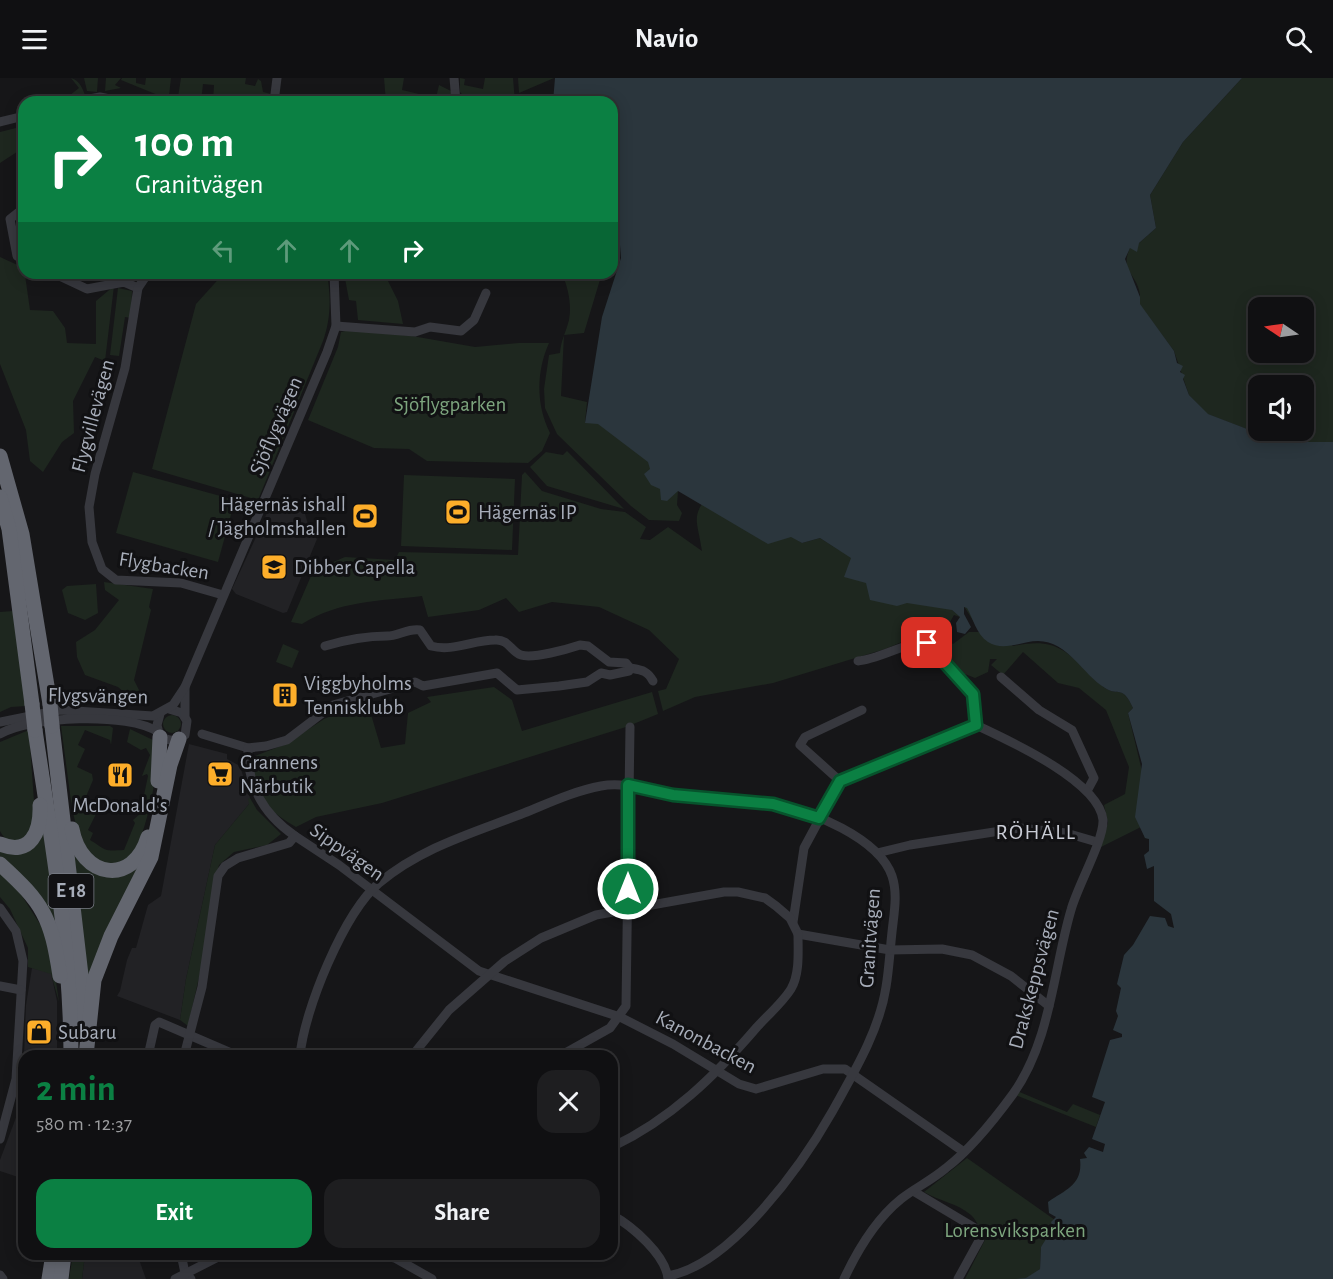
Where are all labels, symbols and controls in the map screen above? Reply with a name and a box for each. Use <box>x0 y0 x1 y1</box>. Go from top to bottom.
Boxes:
icon: menu <box>18 23 51 56</box>
icon: search <box>1282 23 1315 56</box>
text: Navio <box>635 25 698 52</box>
icon: right <box>36 120 114 198</box>
text: 100 m <box>135 122 234 164</box>
text: Granitvägen <box>135 171 263 198</box>
icon: left <box>207 234 240 267</box>
icon: ahead <box>270 234 303 267</box>
icon: ahead <box>333 234 366 267</box>
icon: right <box>396 234 429 267</box>
north arrow <box>1248 297 1314 363</box>
map controls <box>1248 297 1314 441</box>
street label: Flygvillevägen <box>68 357 118 475</box>
street label: Sjöflygvägen <box>246 374 306 478</box>
button: sound <box>1248 375 1314 441</box>
park label: Sjöflygparken <box>394 394 506 415</box>
place label: Hägernäs ishall / Jägholmshallen <box>208 494 346 539</box>
sports icon: Hägernäs IP <box>443 497 473 527</box>
sports icon: Hägernäs ishall / Jägholmshallen <box>350 501 380 531</box>
place label: Hägernäs IP <box>478 502 577 523</box>
street label: Flygbacken <box>117 548 211 584</box>
school or university icon: Dibber Capella <box>259 552 289 582</box>
place label: Dibber Capella <box>294 557 416 578</box>
pin <box>901 617 952 668</box>
icon: arrive <box>910 626 943 659</box>
place label: Viggbyholms Tennisklubb <box>304 673 412 718</box>
building icon: Viggbyholms Tennisklubb <box>270 680 300 710</box>
street label: Flygsvängen <box>48 685 148 707</box>
place label: Grannens Närbutik <box>240 752 318 797</box>
supermarket icon: Grannens Närbutik <box>205 759 235 789</box>
restaurant icon: McDonald's <box>105 760 135 790</box>
place label: McDonald's <box>72 795 168 816</box>
street label: Sippvägen <box>306 819 388 885</box>
district label: RÖHÄLL <box>995 821 1077 843</box>
position arrow <box>596 857 660 921</box>
road number: E 18 <box>48 874 94 908</box>
street label: Granitvägen <box>856 887 884 989</box>
street label: Drakskeppsvägen <box>1005 907 1063 1051</box>
street label: Kanonbacken <box>652 1007 760 1077</box>
shop icon: Subaru <box>24 1017 54 1047</box>
place label: Subaru <box>58 1022 117 1043</box>
button: close <box>537 1070 600 1133</box>
text: 2 min <box>36 1071 116 1107</box>
text: 580 m · 12:37 <box>36 1114 132 1134</box>
button: Exit <box>36 1179 312 1248</box>
button: Share <box>324 1179 600 1248</box>
park label: Lorensviksparken <box>944 1220 1086 1241</box>

